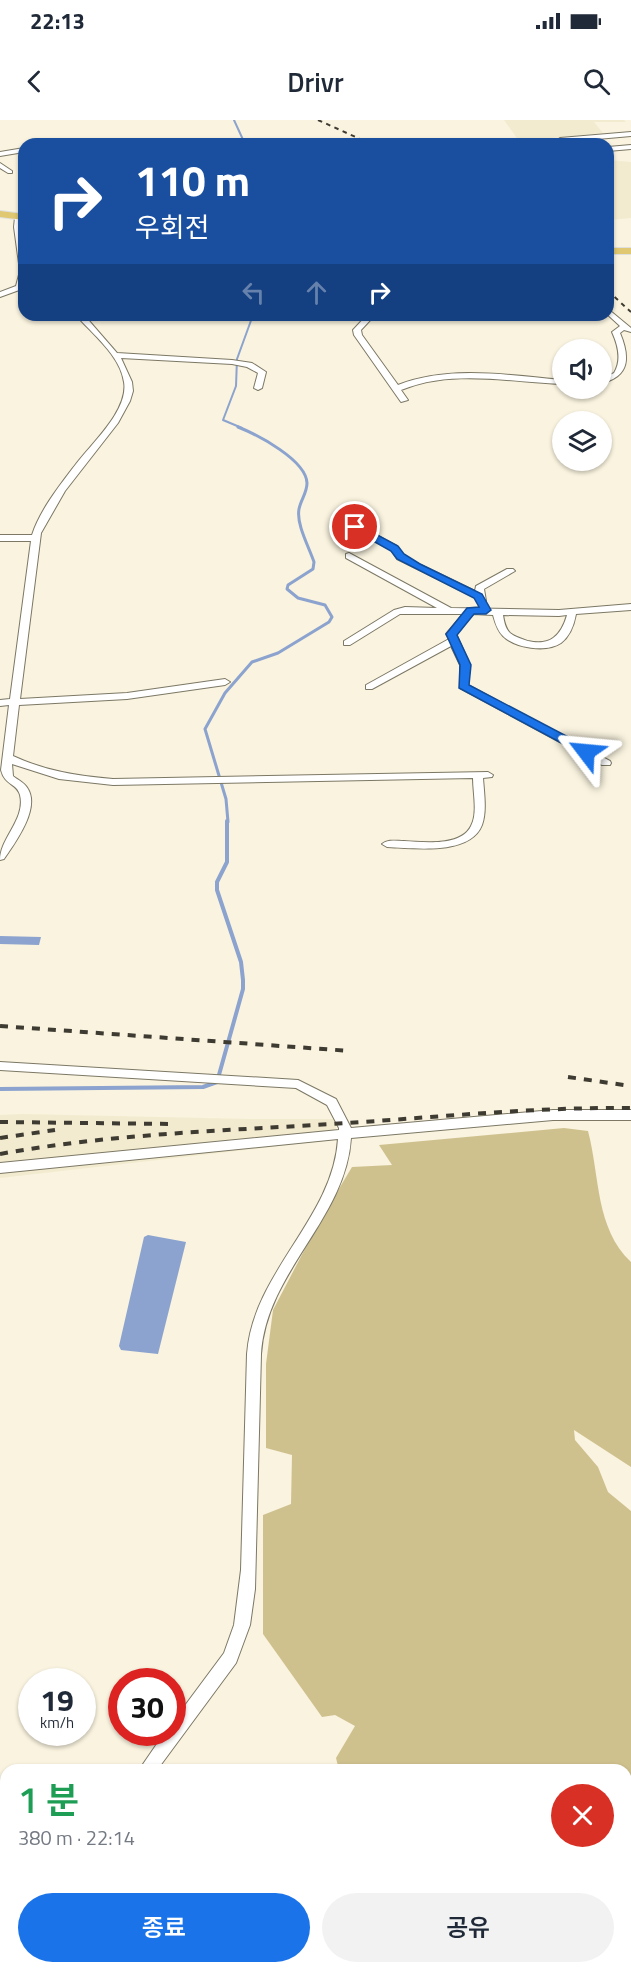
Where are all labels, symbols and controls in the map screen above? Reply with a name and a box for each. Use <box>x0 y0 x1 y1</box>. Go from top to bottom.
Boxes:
text: 22:13 <box>30 4 85 38</box>
text: Drivr <box>287 61 344 102</box>
icon: back <box>18 65 51 98</box>
icon: search <box>580 65 613 98</box>
text: 110 m <box>135 148 250 212</box>
icon: right <box>36 162 114 240</box>
text: 우회전 <box>135 206 210 247</box>
icon: left <box>237 276 270 309</box>
icon: ahead <box>300 276 333 309</box>
icon: right <box>363 276 396 309</box>
map controls <box>552 339 612 471</box>
button: sound <box>552 339 612 399</box>
button: layers <box>552 411 612 471</box>
pin <box>329 501 380 552</box>
icon: arrive <box>338 510 371 543</box>
position arrow <box>554 720 618 784</box>
speed limit sign: 30 <box>108 1668 186 1746</box>
text: 19 <box>40 1677 74 1723</box>
text: km/h <box>40 1711 74 1734</box>
text: 1 분 <box>18 1772 79 1827</box>
button: close <box>551 1784 614 1847</box>
text: 380 m · 22:14 <box>18 1822 135 1853</box>
button: 종료 <box>18 1893 310 1962</box>
button: 공유 <box>322 1893 614 1962</box>

